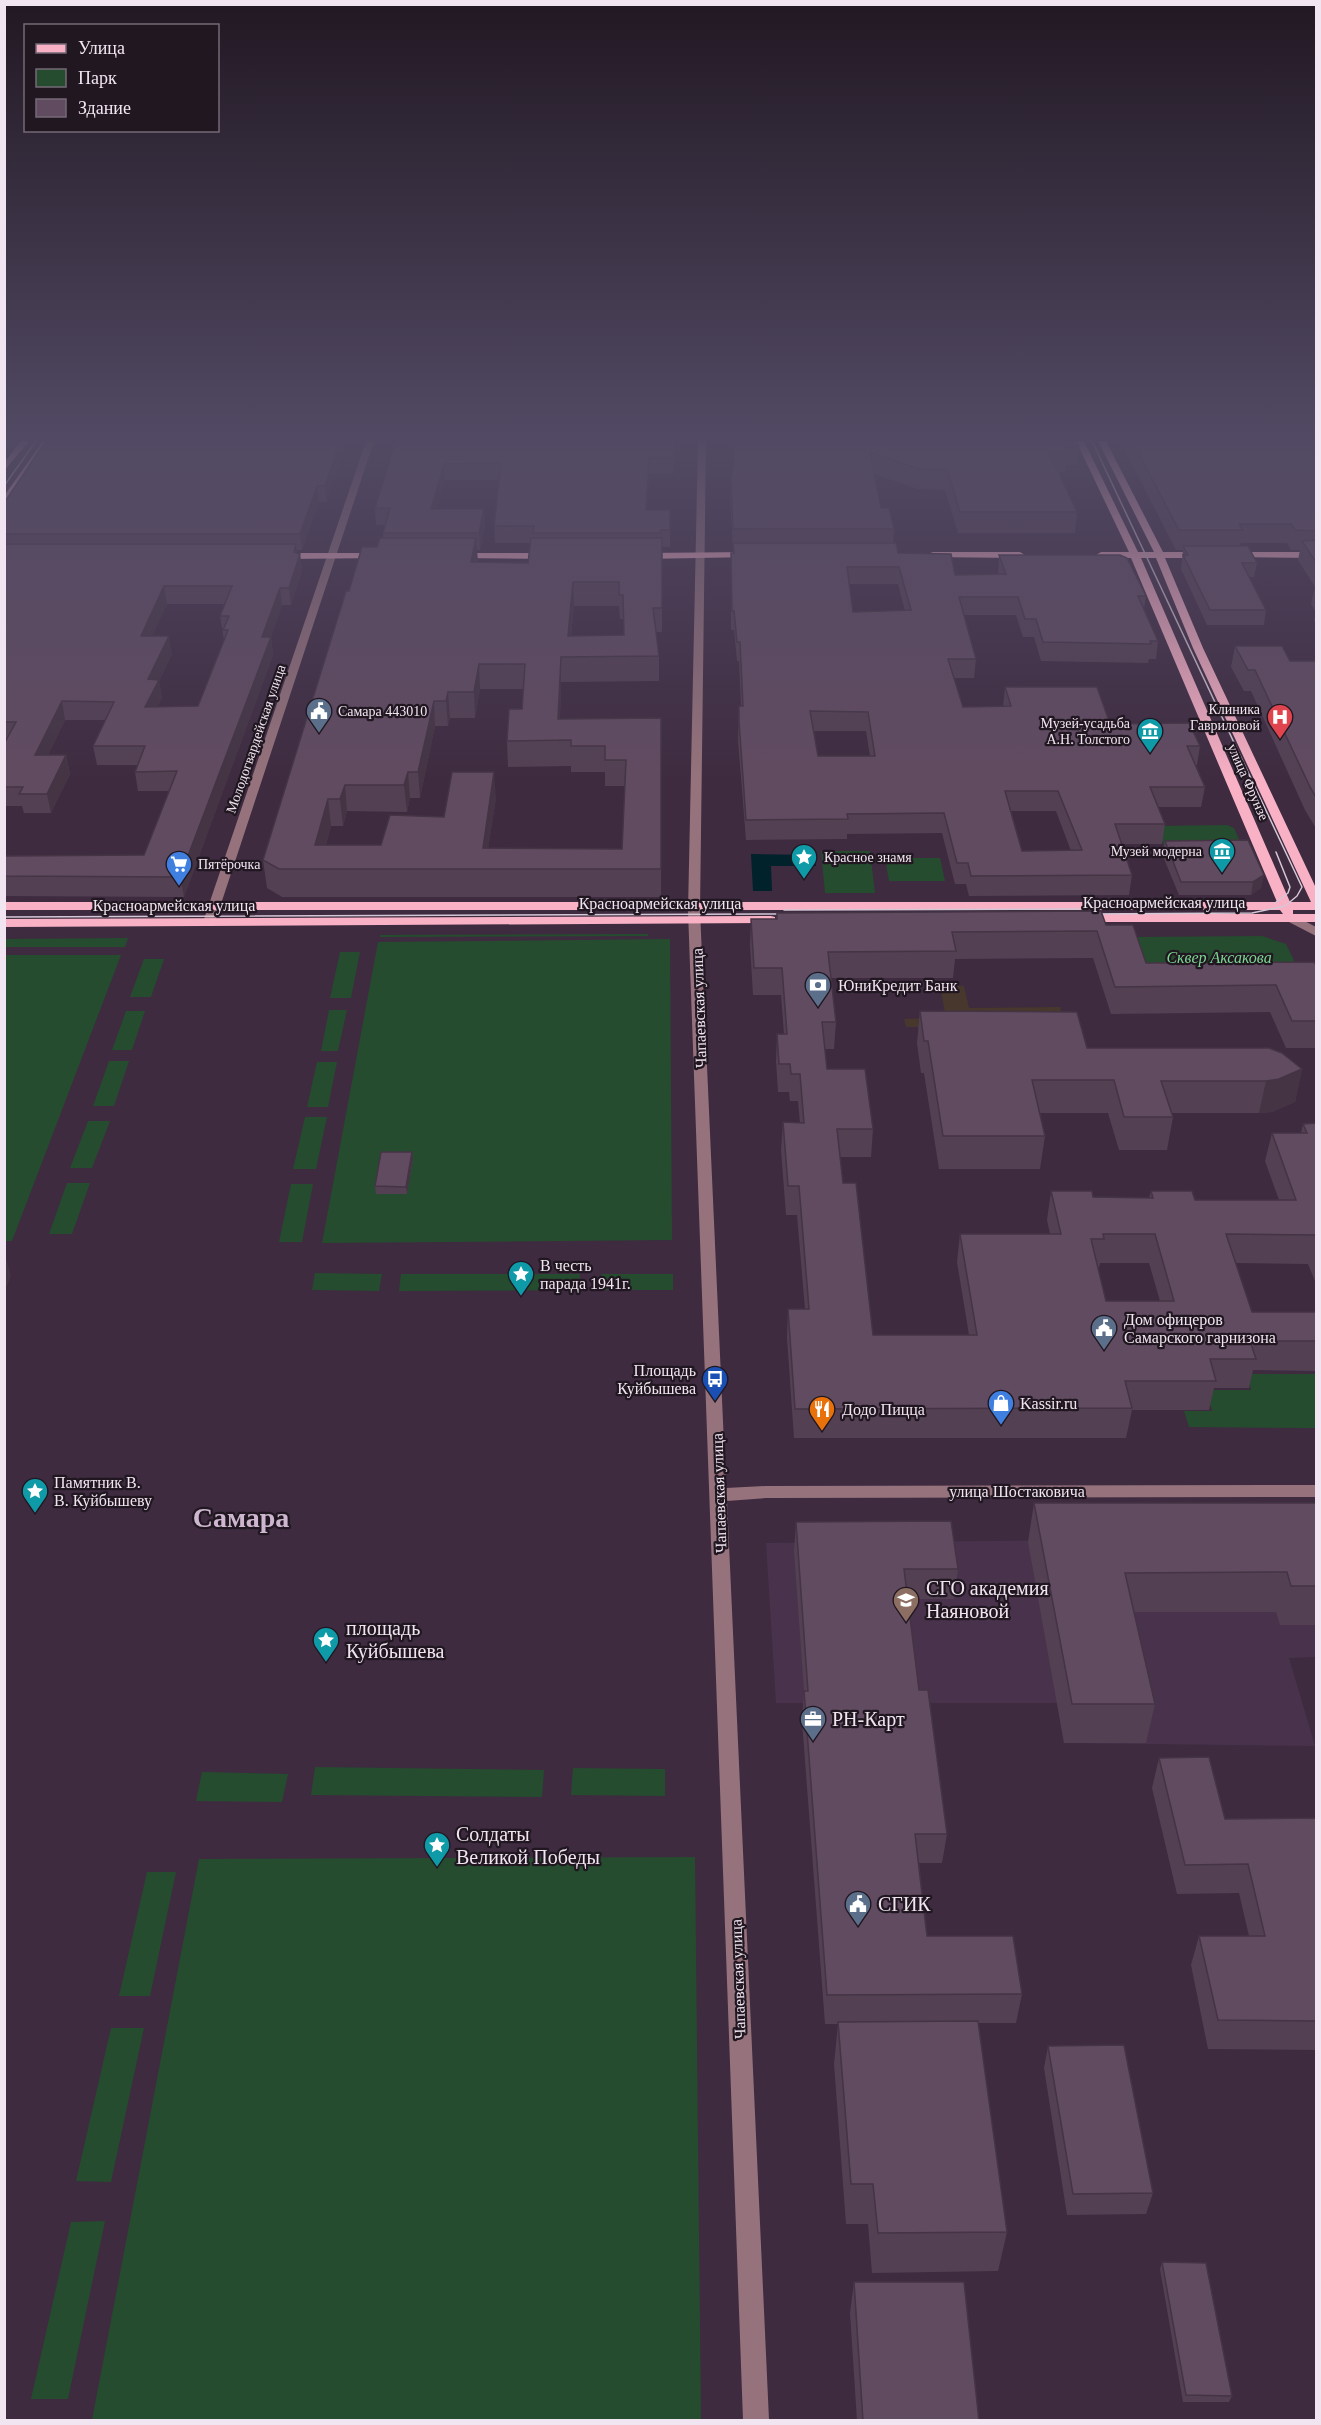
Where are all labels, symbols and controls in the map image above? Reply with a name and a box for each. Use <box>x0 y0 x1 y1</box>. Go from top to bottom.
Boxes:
legend <box>24 24 219 132</box>
text: Улица <box>78 38 125 58</box>
text: Парк <box>78 68 117 88</box>
text: Здание <box>78 98 131 118</box>
street label: Молодогвардейская улица <box>223 662 289 815</box>
public building icon: Самара 443010 <box>304 696 334 734</box>
place label: Клиника Гавриловой <box>1190 702 1261 733</box>
hospital icon: Клиника Гавриловой <box>1265 702 1295 740</box>
place label: Самара 443010 <box>338 704 427 719</box>
place label: Музей-усадьба А.Н. Толстого <box>1041 716 1131 747</box>
museum icon: Музей-усадьба А.Н. Толстого <box>1135 716 1165 754</box>
street label: улица Фрунзе <box>1224 741 1272 823</box>
museum icon: Музей модерна <box>1207 836 1237 874</box>
place icon: Красное знамя <box>789 842 819 880</box>
place label: Музей модерна <box>1111 844 1203 859</box>
supermarket icon: Пятёрочка <box>164 849 194 887</box>
place label: Красное знамя <box>824 850 912 865</box>
place label: Пятёрочка <box>198 857 261 872</box>
street label: Красноармейская улица <box>1083 894 1245 912</box>
street label: Красноармейская улица <box>579 895 741 913</box>
street label: Красноармейская улица <box>93 897 255 915</box>
street label: Чапаевская улица <box>688 948 711 1068</box>
park label: Сквер Аксакова <box>1166 949 1272 967</box>
bank icon: ЮниКредит Банк <box>803 970 833 1008</box>
place label: ЮниКредит Банк <box>838 977 958 995</box>
place label: В честь парада 1941г. <box>540 1257 631 1293</box>
place icon: В честь парада 1941г. <box>506 1259 536 1297</box>
place label: Дом офицеров Самарского гарнизона <box>1124 1311 1276 1347</box>
public building icon: Дом офицеров Самарского гарнизона <box>1089 1313 1119 1351</box>
place label: Площадь Куйбышева <box>617 1362 696 1398</box>
bus stop icon: Площадь Куйбышева <box>700 1364 730 1402</box>
shop icon: Kassir.ru <box>986 1388 1016 1426</box>
restaurant icon: Додо Пицца <box>807 1394 837 1432</box>
place label: Kassir.ru <box>1020 1395 1077 1412</box>
place label: Додо Пицца <box>842 1401 925 1419</box>
street label: Чапаевская улица <box>708 1433 731 1553</box>
place label: Памятник В. В. Куйбышеву <box>54 1474 152 1510</box>
place icon: Памятник В. В. Куйбышеву <box>20 1476 50 1514</box>
street label: улица Шостаковича <box>949 1483 1085 1501</box>
district label: Самара <box>193 1502 289 1533</box>
place label: СГО академия Наяновой <box>926 1577 1049 1622</box>
school or university icon: СГО академия Наяновой <box>891 1585 921 1623</box>
place label: площадь Куйбышева <box>346 1617 445 1663</box>
place icon: площадь Куйбышева <box>311 1625 341 1663</box>
office icon: РН-Карт <box>798 1704 828 1742</box>
place label: РН-Карт <box>832 1708 905 1731</box>
place label: Солдаты Великой Победы <box>456 1823 600 1869</box>
place icon: Солдаты Великой Победы <box>422 1830 452 1868</box>
public building icon: СГИК <box>843 1889 873 1927</box>
place label: СГИК <box>878 1893 931 1915</box>
street label: Чапаевская улица <box>727 1919 750 2039</box>

